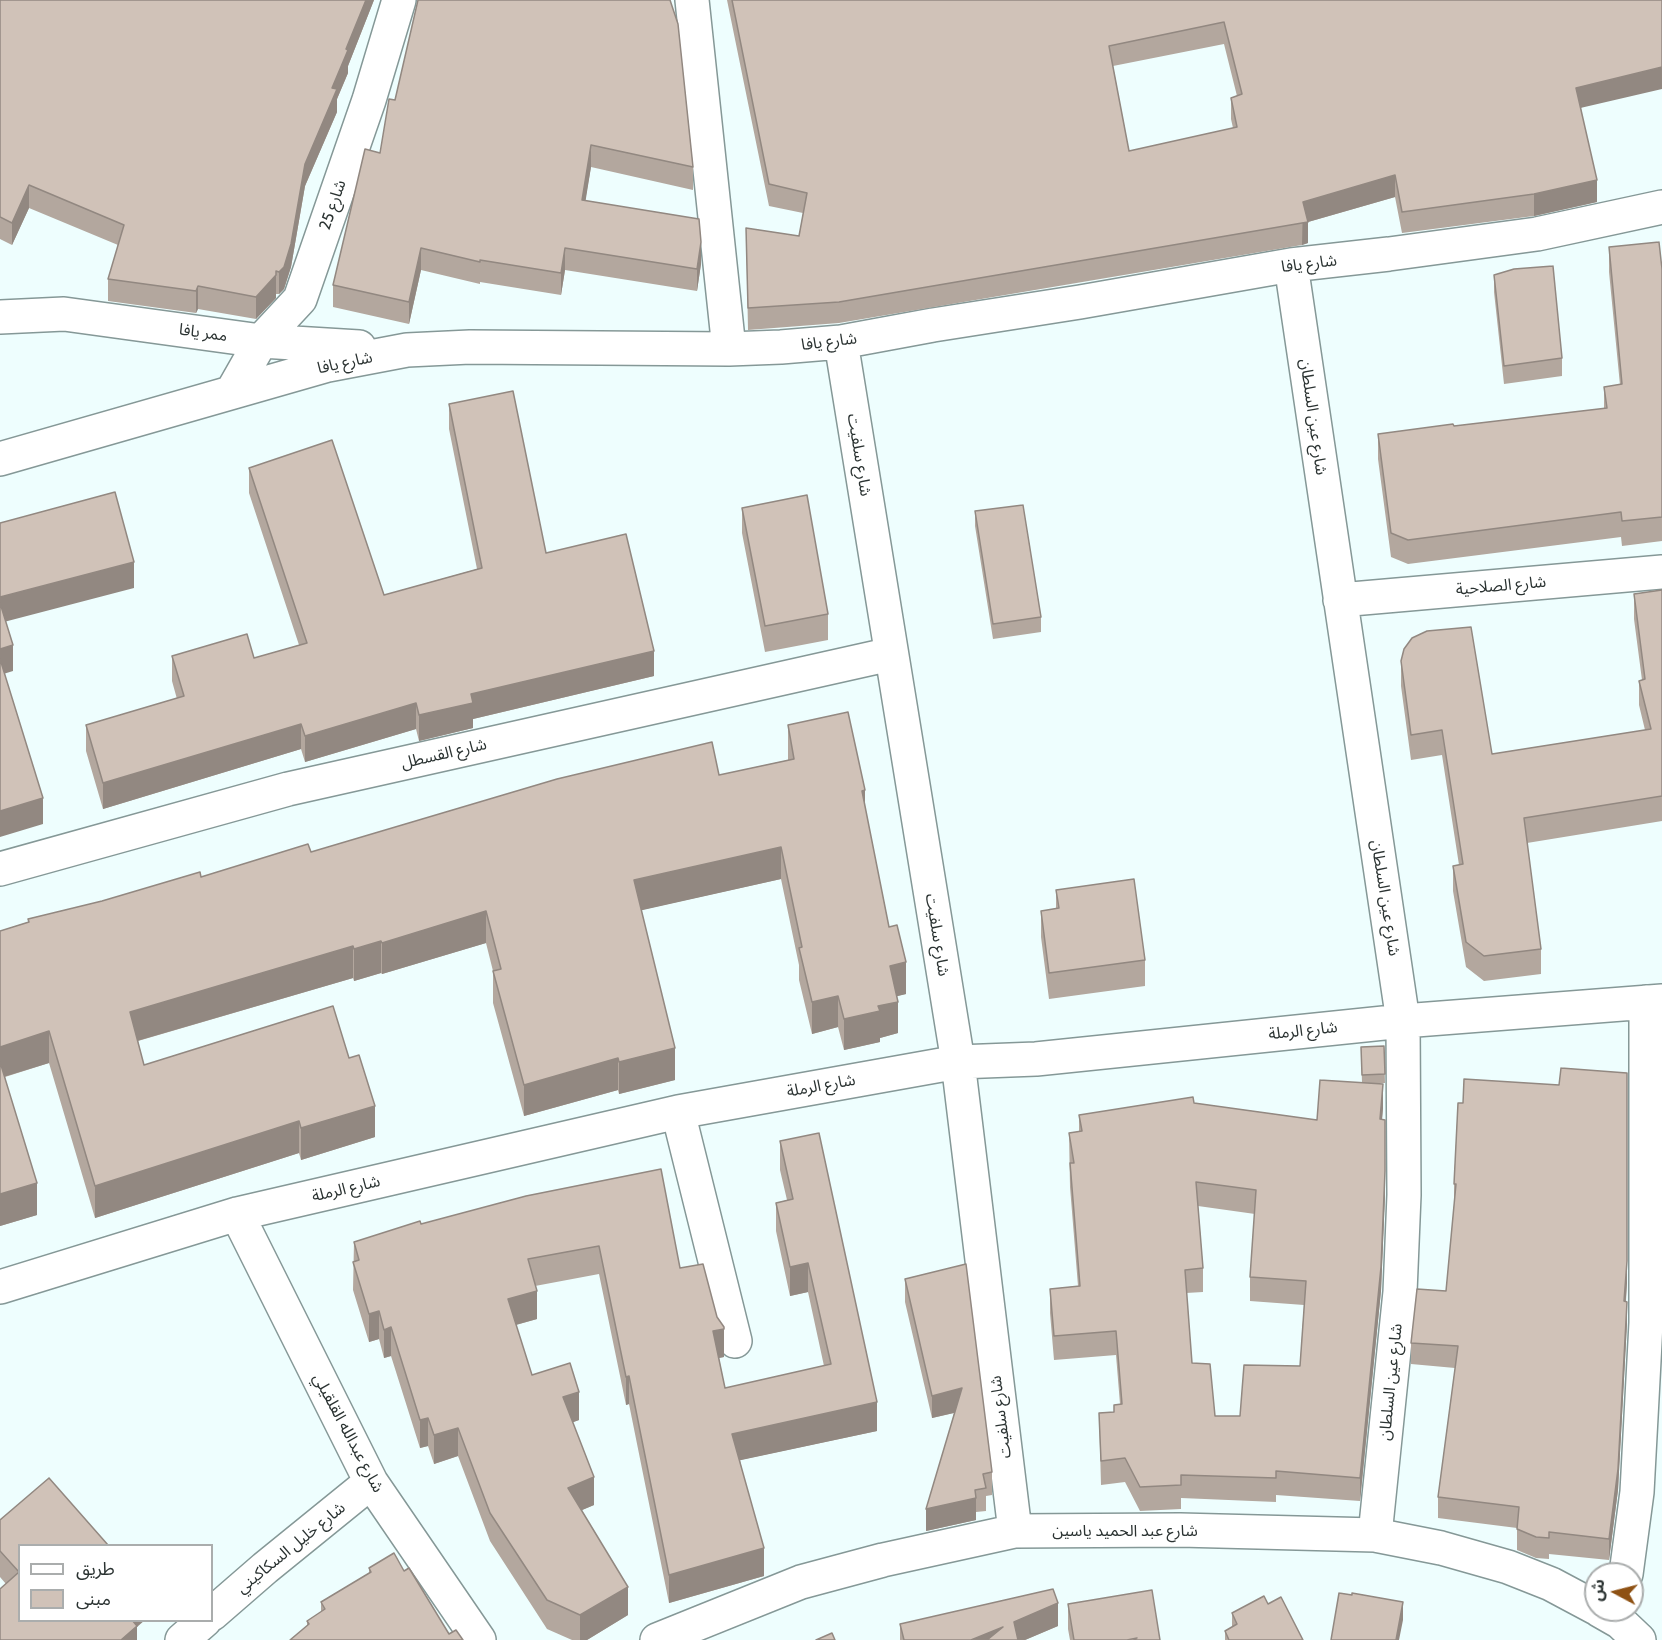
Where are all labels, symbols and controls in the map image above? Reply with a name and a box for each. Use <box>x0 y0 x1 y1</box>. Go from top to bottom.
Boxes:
street label: شارع 25 <box>315 177 351 233</box>
street label: شارع يافا <box>1280 251 1338 277</box>
street label: ممر يافا <box>177 320 229 346</box>
street label: شارع يافا <box>800 329 858 355</box>
street label: شارع يافا <box>316 348 374 378</box>
street label: شارع عين السلطان <box>1295 358 1331 476</box>
street label: شارع سلفيت <box>843 412 875 498</box>
street label: شارع الصلاحية <box>1455 572 1547 600</box>
street label: شارع القسطل <box>399 735 489 773</box>
street label: شارع عين السلطان <box>1366 839 1404 957</box>
street label: شارع سلفيت <box>921 892 953 978</box>
street label: شارع الرملة <box>1267 1018 1339 1044</box>
street label: شارع الرملة <box>785 1071 857 1101</box>
street label: شارع الرملة <box>310 1172 382 1206</box>
street label: شارع عين السلطان <box>1375 1323 1407 1441</box>
street label: شارع عبدالله القلقيلي <box>309 1370 387 1496</box>
street label: شارع سلفيت <box>986 1374 1016 1460</box>
street label: شارع خليل السكاكيني <box>233 1498 349 1598</box>
street label: شارع عبد الحميد ياسين <box>1052 1521 1198 1541</box>
legend <box>18 1544 213 1622</box>
text: طريق <box>76 1558 115 1580</box>
north arrow <box>1584 1562 1644 1622</box>
text: ش <box>1587 1578 1608 1602</box>
text: مبنى <box>76 1588 111 1610</box>

